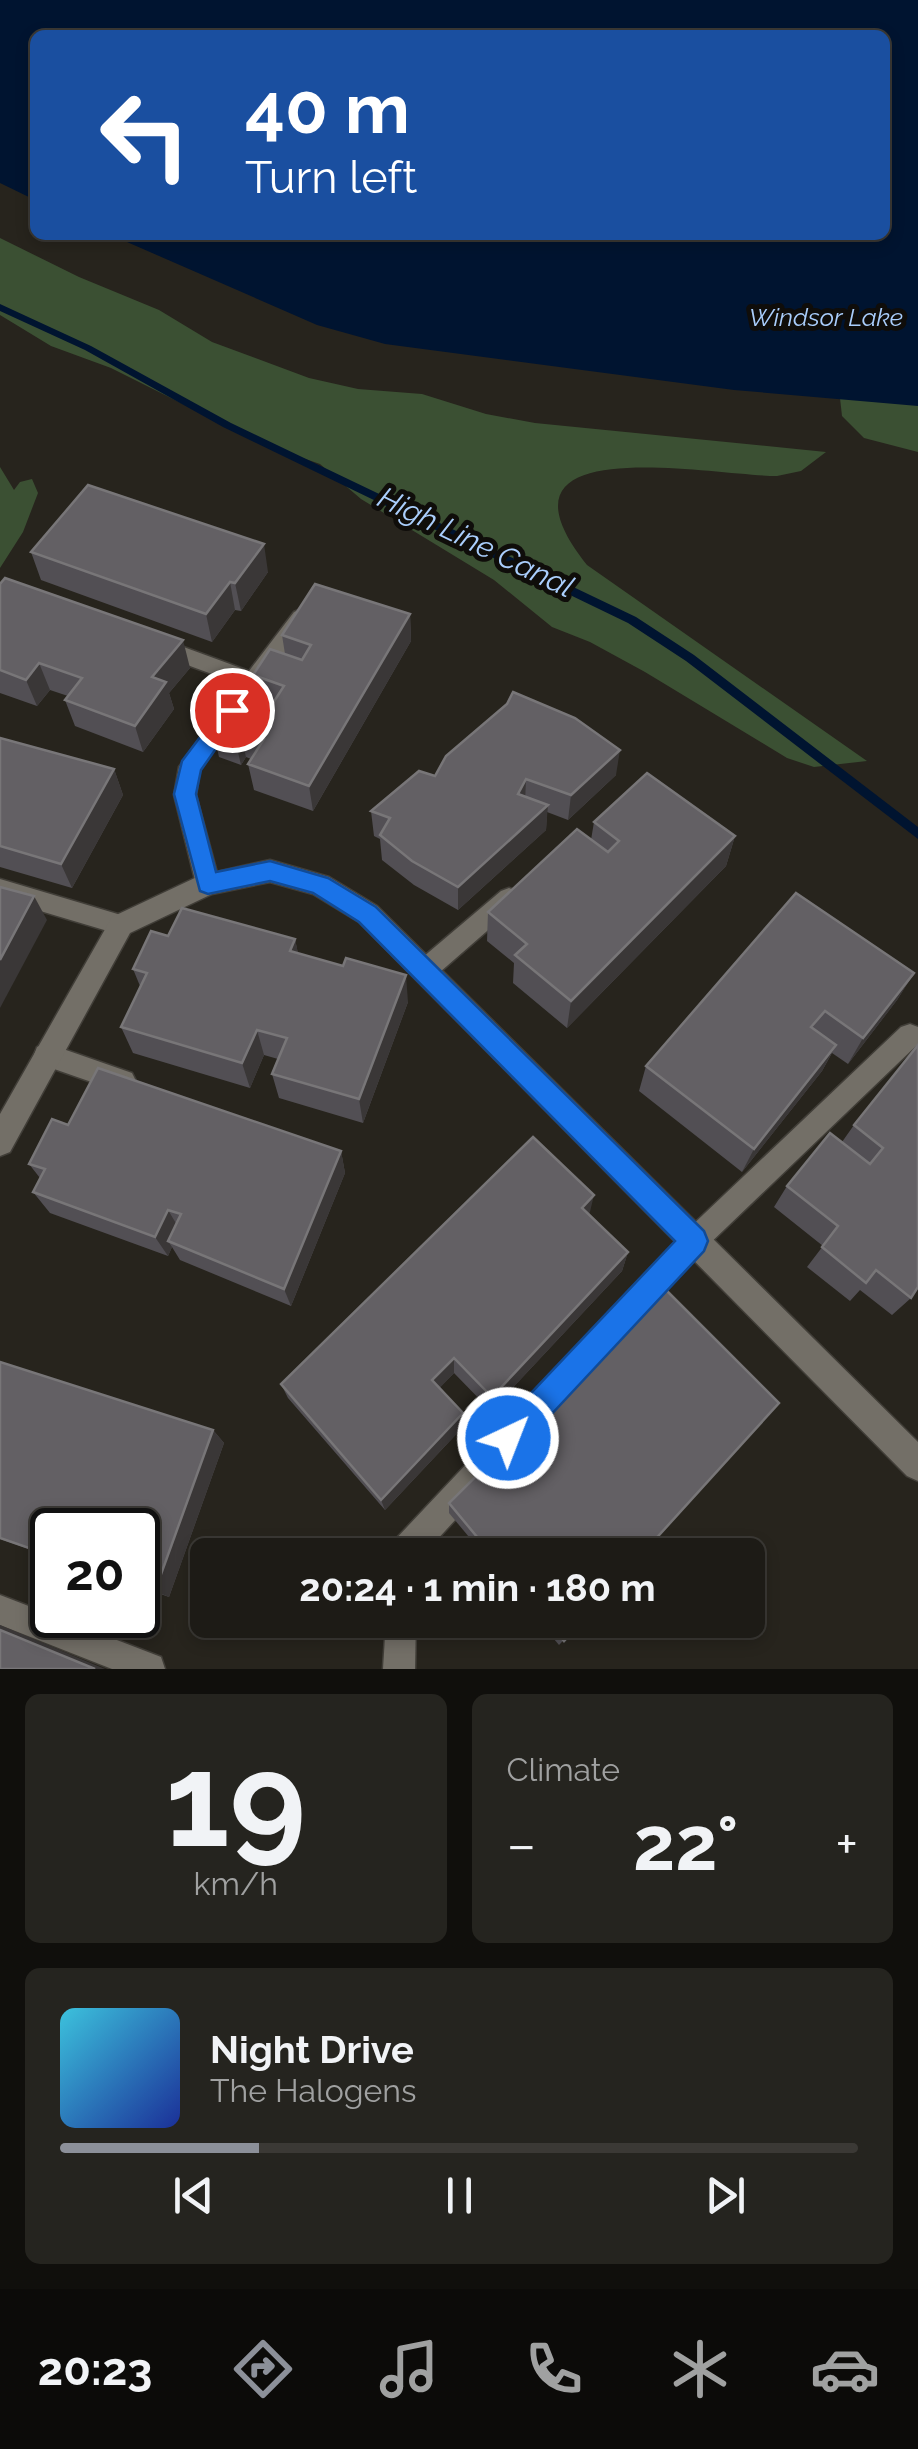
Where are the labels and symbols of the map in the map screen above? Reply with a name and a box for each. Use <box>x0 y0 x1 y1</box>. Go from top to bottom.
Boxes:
water label: Windsor Lake <box>749 302 903 332</box>
water label: High Line Canal <box>372 480 580 605</box>
pin <box>190 668 275 753</box>
position arrow <box>456 1386 560 1490</box>
speed limit sign: 20 <box>30 1508 160 1638</box>

